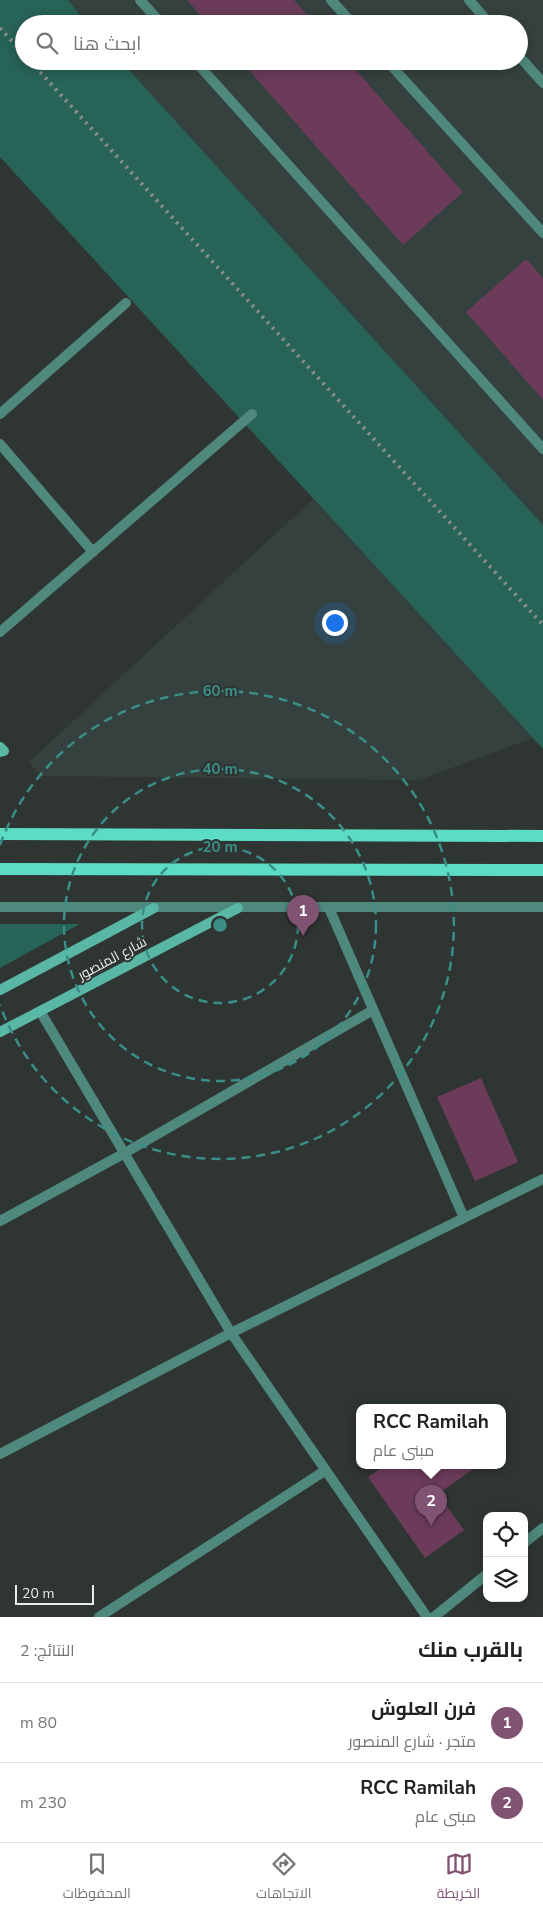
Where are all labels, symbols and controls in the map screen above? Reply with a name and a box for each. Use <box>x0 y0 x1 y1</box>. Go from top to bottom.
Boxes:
search box <box>15 15 528 70</box>
icon: search <box>33 29 61 57</box>
text: ابحث هنا <box>73 31 141 57</box>
your location <box>322 610 348 636</box>
text: 60 m <box>202 681 238 701</box>
text: 40 m <box>202 759 238 779</box>
text: 20 m <box>202 837 238 857</box>
pin: 1 <box>287 895 319 936</box>
centre of rings <box>211 916 229 934</box>
street label: شارع المنصور <box>74 932 150 985</box>
popup <box>356 1404 506 1469</box>
text: RCC Ramilah <box>373 1409 489 1435</box>
text: مبنى عام <box>373 1440 434 1462</box>
pin: 2 <box>415 1485 447 1526</box>
map controls <box>483 1512 528 1602</box>
button: locate <box>483 1512 528 1557</box>
button: layers <box>483 1557 528 1602</box>
scale bar <box>15 1582 94 1605</box>
text: 20 m <box>22 1584 54 1603</box>
text: بالقرب منك <box>418 1636 523 1664</box>
text: النتائج: 2 <box>20 1640 75 1662</box>
text: فرن العلوش <box>371 1696 476 1722</box>
text: 80 m <box>20 1712 57 1734</box>
text: 1 <box>502 1712 512 1734</box>
text: متجر · شارع المنصور <box>348 1731 476 1753</box>
text: RCC Ramilah <box>360 1775 476 1801</box>
text: 230 m <box>20 1792 67 1814</box>
text: 2 <box>502 1792 512 1814</box>
text: مبنى عام <box>415 1806 476 1828</box>
tab: المحفوظات <box>63 1850 131 1906</box>
tab: الاتجاهات <box>256 1850 311 1906</box>
tab: الخريطة <box>437 1850 480 1906</box>

